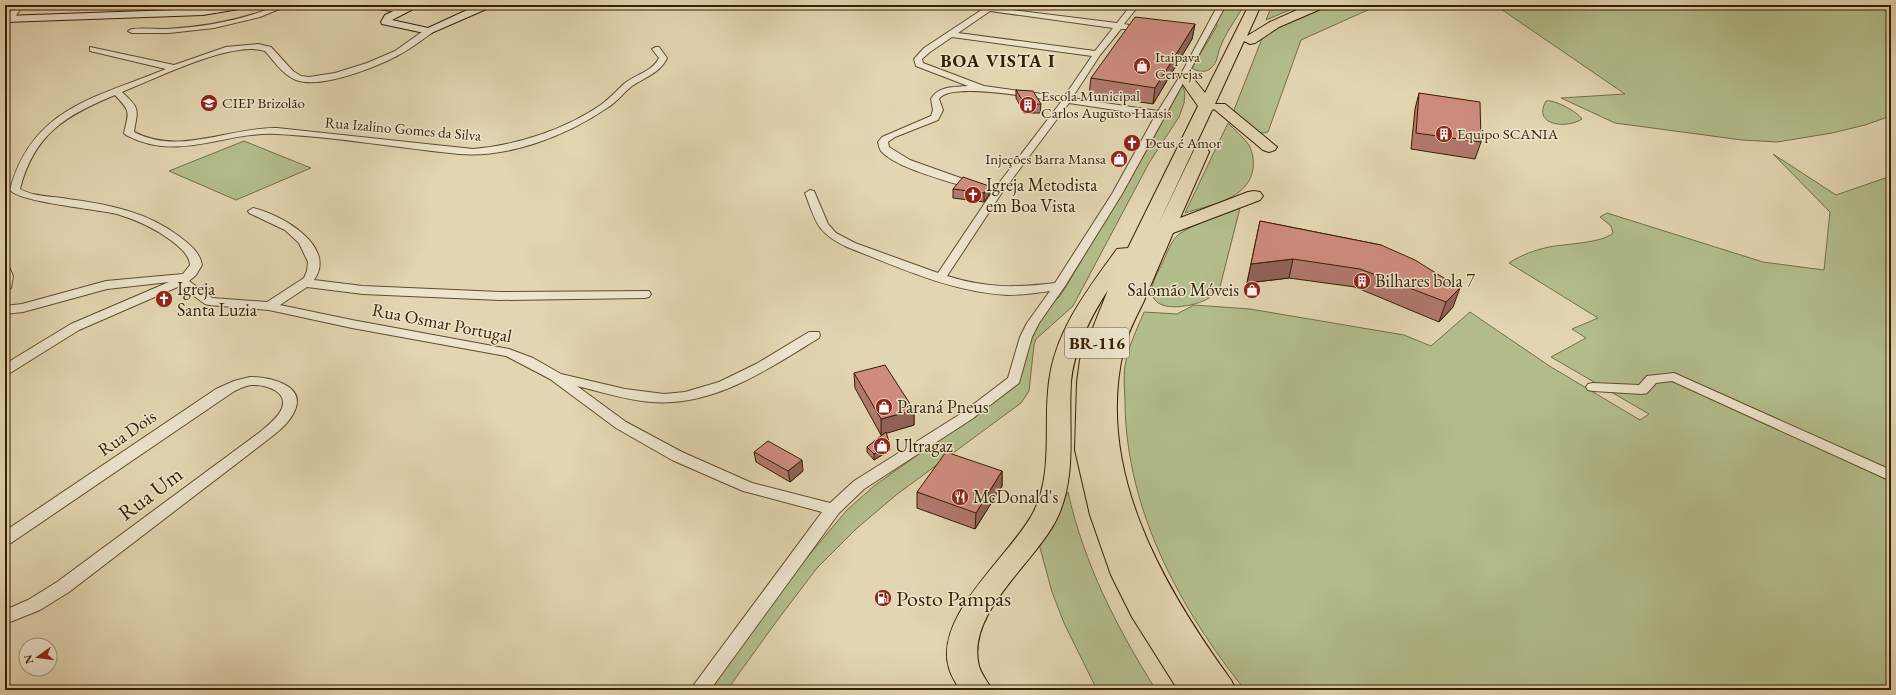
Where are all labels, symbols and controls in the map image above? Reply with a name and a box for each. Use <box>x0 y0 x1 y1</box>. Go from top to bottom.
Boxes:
place label: Itaipava Cervejas <box>1155 47 1203 83</box>
district label: BOA VISTA I <box>940 49 1056 72</box>
shop icon: Itaipava Cervejas <box>1132 56 1152 76</box>
place label: Escola Municipal Carlos Augusto Haasis <box>1041 86 1172 122</box>
school or university icon: CIEP Brizolão <box>199 93 219 113</box>
place label: CIEP Brizolão <box>222 93 305 112</box>
building icon: Escola Municipal Carlos Augusto Haasis <box>1018 95 1038 115</box>
street label: Rua Izalino Gomes da Silva <box>324 112 482 145</box>
building icon: Equipo SCANIA <box>1434 124 1454 144</box>
place label: Equipo SCANIA <box>1457 124 1559 143</box>
church icon: Deus é Amor <box>1122 133 1142 153</box>
place label: Deus é Amor <box>1145 133 1221 152</box>
place label: Injeções Barra Mansa <box>985 149 1106 168</box>
shop icon: Injeções Barra Mansa <box>1109 149 1129 169</box>
place label: Igreja Metodista em Boa Vista <box>986 173 1098 217</box>
church icon: Igreja Metodista em Boa Vista <box>963 185 983 205</box>
place label: Bilhares bola 7 <box>1375 269 1475 292</box>
building icon: Bilhares bola 7 <box>1352 271 1372 291</box>
place label: Igreja Santa Luzia <box>177 277 258 321</box>
place label: Salomão Móveis <box>1127 278 1239 301</box>
shop icon: Salomão Móveis <box>1242 280 1262 300</box>
church icon: Igreja Santa Luzia <box>154 289 174 309</box>
street label: Rua Osmar Portugal <box>370 298 514 347</box>
road number: BR-116 <box>1065 328 1129 358</box>
place label: Paraná Pneus <box>897 395 989 418</box>
shop icon: Paraná Pneus <box>874 397 894 417</box>
street label: Rua Dois <box>93 404 160 461</box>
place label: Ultragaz <box>895 434 953 457</box>
shop icon: Ultragaz <box>872 436 892 456</box>
street label: Rua Um <box>112 460 189 527</box>
place label: McDonald's <box>973 485 1058 508</box>
restaurant icon: McDonald's <box>950 487 970 507</box>
place label: Posto Pampas <box>896 584 1011 613</box>
fuel station icon: Posto Pampas <box>873 588 893 608</box>
north arrow <box>18 637 58 677</box>
text: N <box>20 653 36 665</box>

